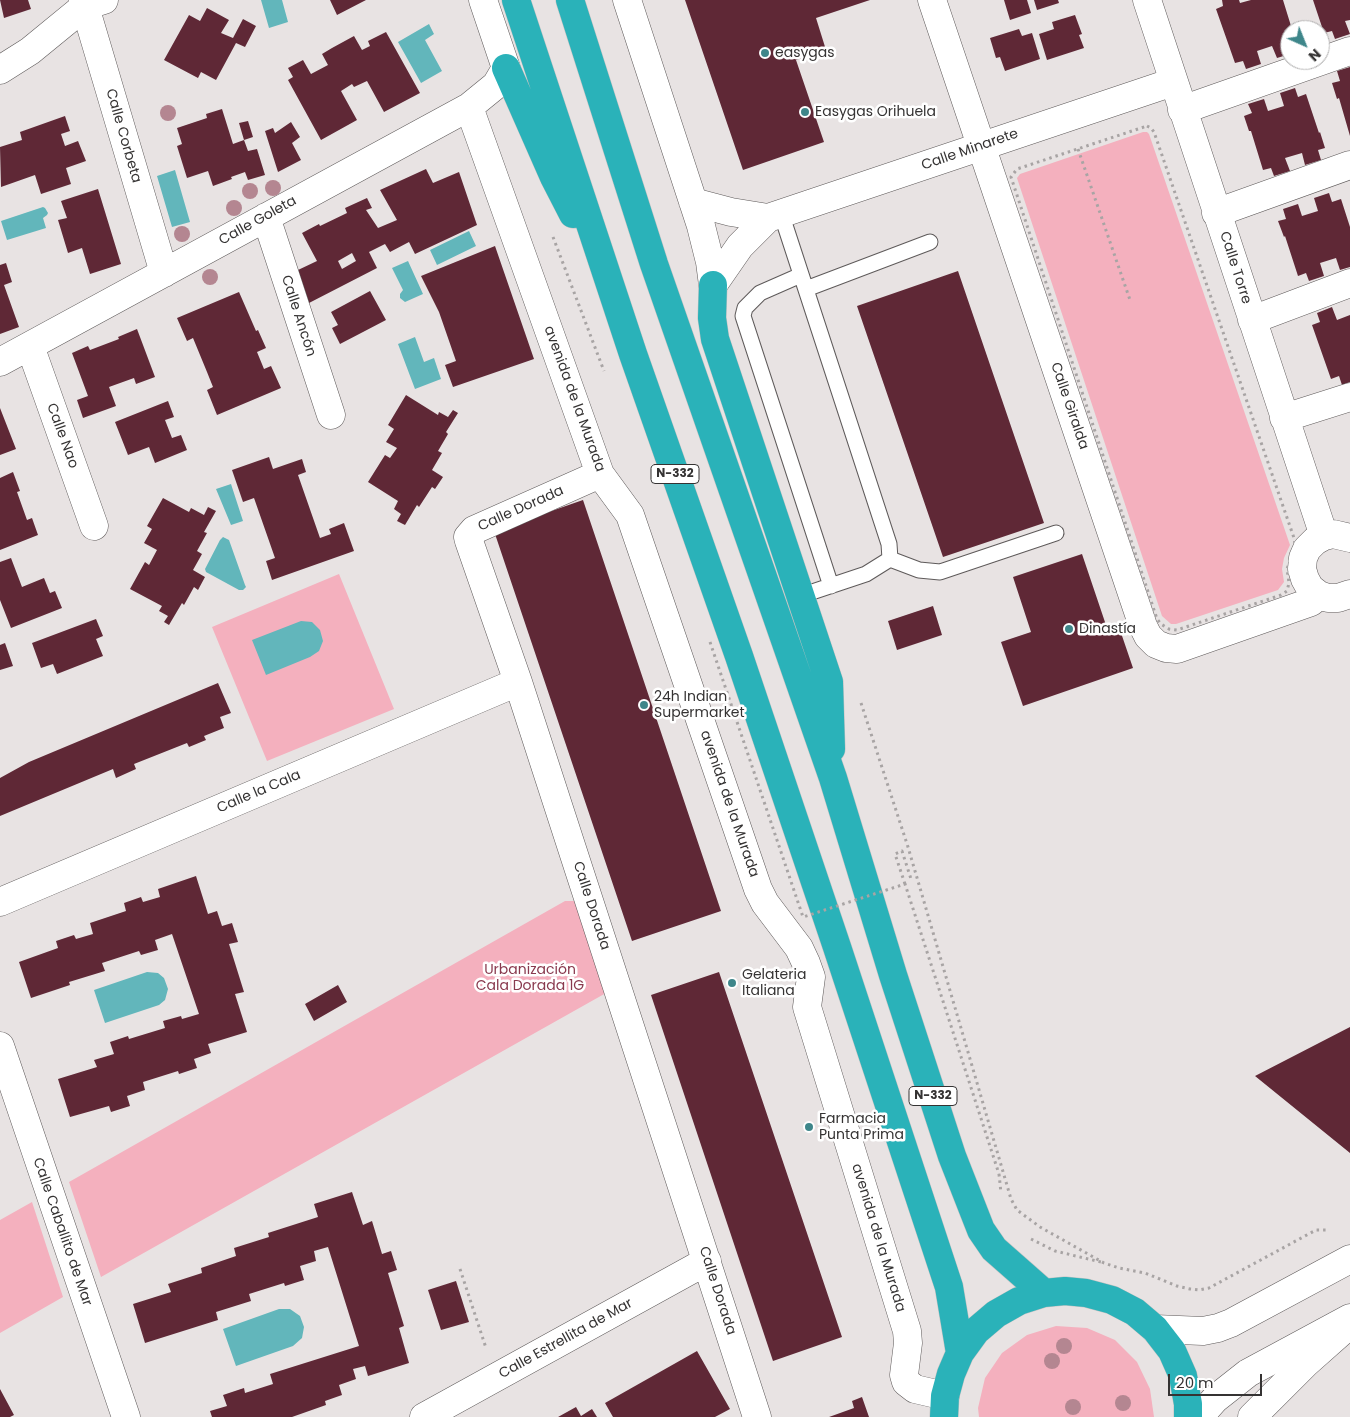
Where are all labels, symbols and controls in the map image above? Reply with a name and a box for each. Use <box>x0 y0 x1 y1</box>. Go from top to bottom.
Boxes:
north arrow <box>1280 20 1330 70</box>
text: N <box>1304 44 1325 66</box>
place label: easygas <box>775 45 835 61</box>
marker: easygas <box>759 47 771 59</box>
street label: Calle Corbeta <box>102 87 144 185</box>
place label: Easygas Orihuela <box>815 104 936 120</box>
marker: Easygas Orihuela <box>799 106 811 118</box>
street label: Calle Minarete <box>919 126 1021 174</box>
street label: Calle Goleta <box>216 193 300 249</box>
street label: Calle Torre <box>1215 230 1255 306</box>
street label: Calle Ancón <box>277 273 319 359</box>
street label: avenida de la Murada <box>540 324 608 474</box>
street label: Calle Giralda <box>1046 360 1092 452</box>
street label: Calle Nao <box>43 401 81 471</box>
road number: N-332 <box>651 464 699 484</box>
street label: Calle Dorada <box>476 483 566 535</box>
place label: Dinastía <box>1079 621 1136 637</box>
marker: Dinastía <box>1063 623 1075 635</box>
place label: 24h Indian Supermarket <box>654 689 745 722</box>
marker: 24h Indian Supermarket <box>638 699 650 711</box>
street label: avenida de la Murada <box>696 728 762 880</box>
street label: Calle la Cala <box>215 767 303 817</box>
street label: Calle Dorada <box>569 860 613 952</box>
park label: Urbanización Cala Dorada 1G <box>476 962 584 994</box>
place label: Gelateria Italiana <box>742 967 806 1000</box>
marker: Gelateria Italiana <box>726 977 738 989</box>
road number: N-332 <box>909 1086 957 1106</box>
place label: Farmacia Punta Prima <box>819 1111 904 1144</box>
marker: Farmacia Punta Prima <box>803 1121 815 1133</box>
street label: Calle Caballito de Mar <box>29 1156 95 1308</box>
street label: avenida de la Murada <box>847 1162 909 1314</box>
street label: Calle Dorada <box>695 1245 739 1337</box>
street label: Calle Estrellita de Mar <box>496 1295 636 1383</box>
scale bar <box>1170 1364 1264 1396</box>
text: 20 m <box>1176 1372 1214 1393</box>

